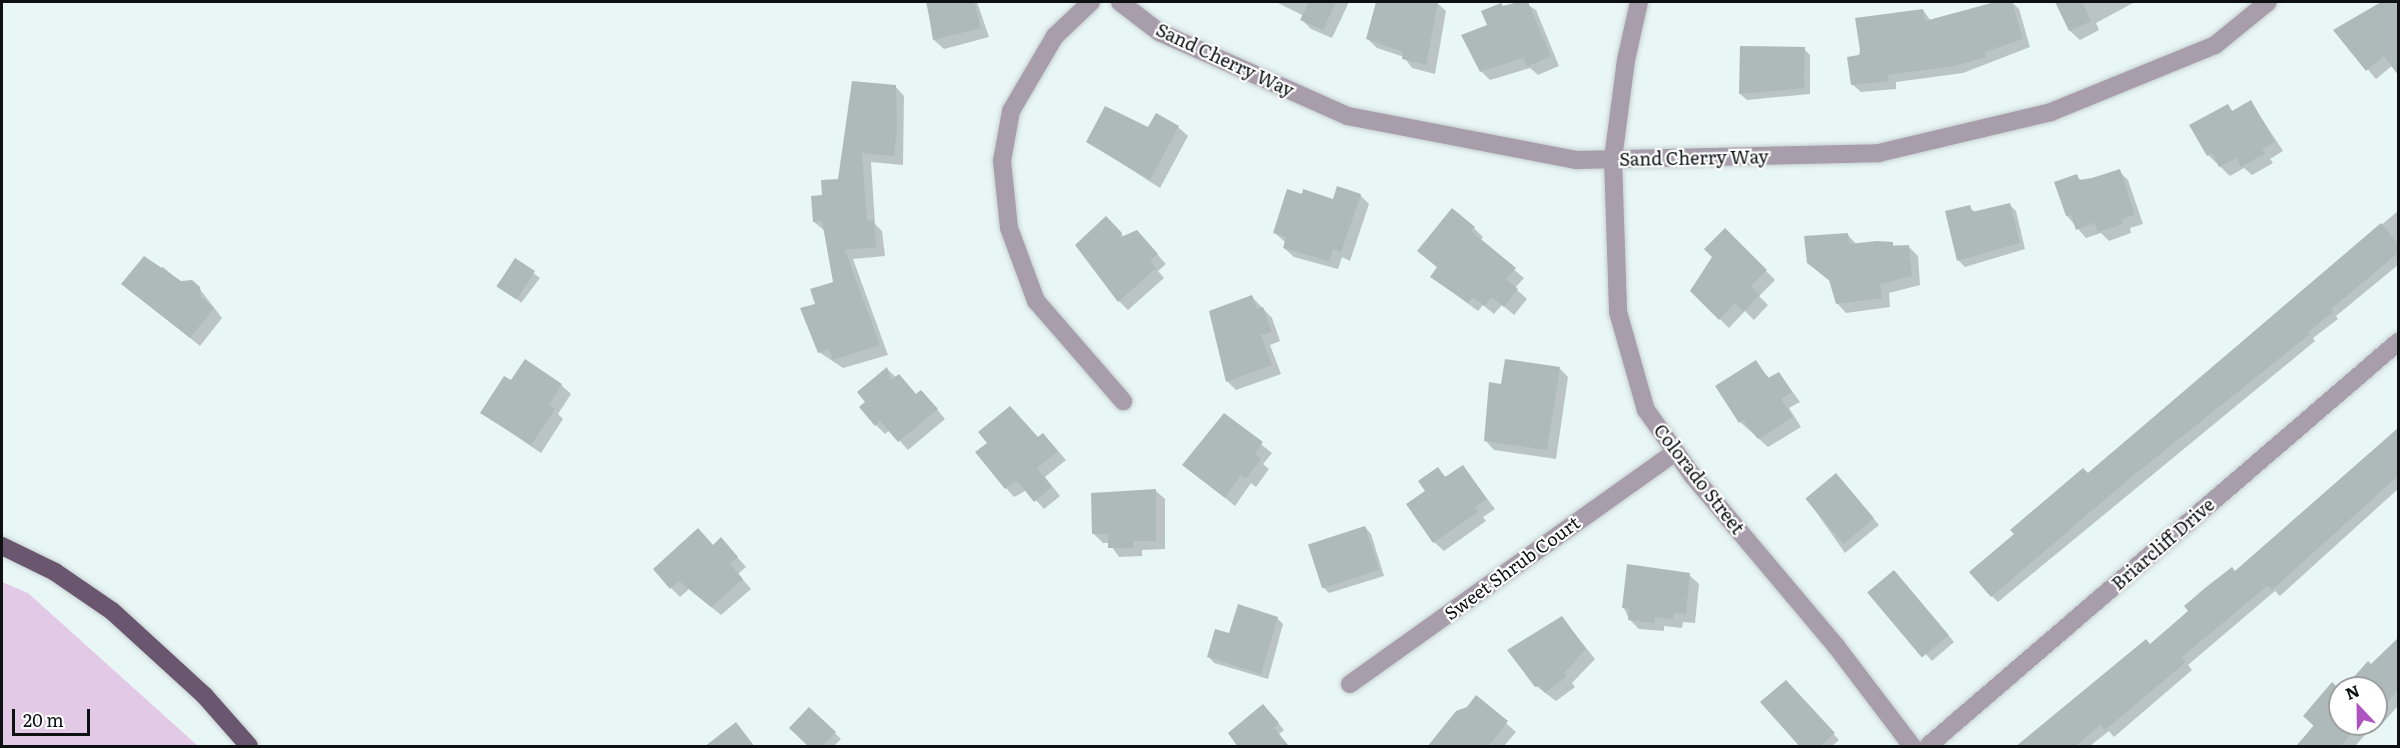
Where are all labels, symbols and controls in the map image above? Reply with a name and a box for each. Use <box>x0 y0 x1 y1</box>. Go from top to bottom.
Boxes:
street label: Sand Cherry Way <box>1153 19 1297 101</box>
street label: Sand Cherry Way <box>1619 146 1769 170</box>
street label: Colorado Street <box>1649 420 1749 538</box>
street label: Briarcliff Drive <box>2107 494 2219 594</box>
street label: Sweet Shrub Court <box>1440 512 1584 624</box>
north arrow <box>2328 676 2388 736</box>
text: N <box>2341 678 2363 705</box>
scale bar <box>15 697 93 735</box>
text: 20 m <box>23 706 64 733</box>

